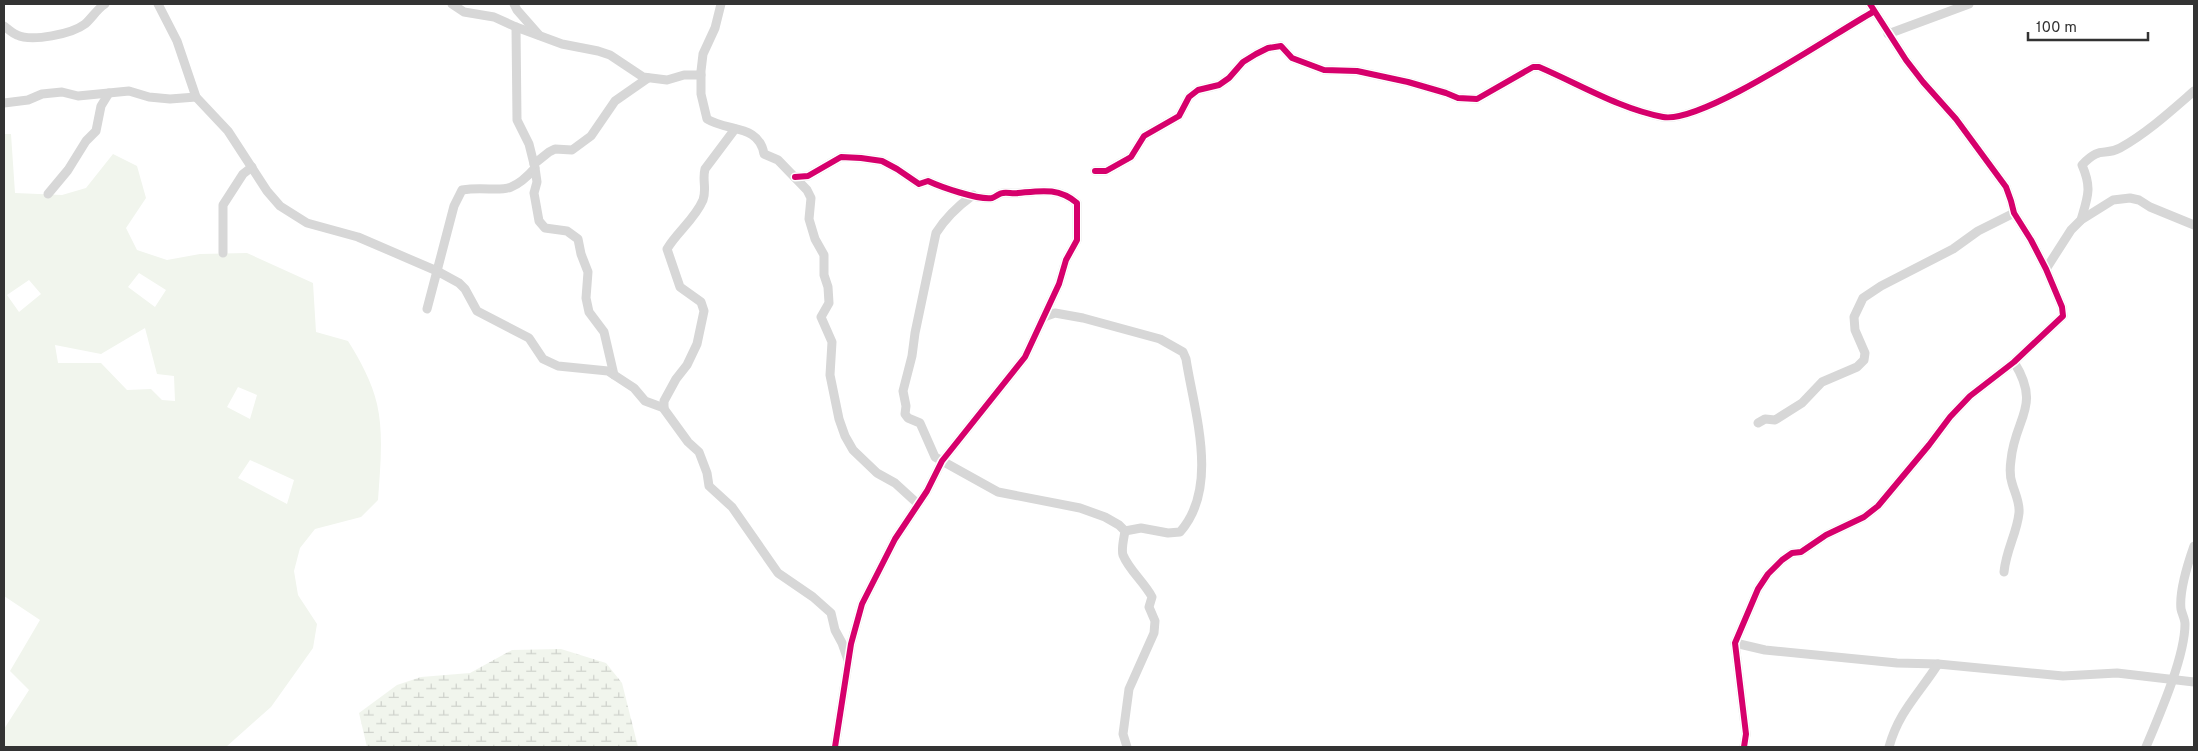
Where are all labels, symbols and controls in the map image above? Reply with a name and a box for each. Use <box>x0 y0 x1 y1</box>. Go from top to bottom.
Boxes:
scale bar <box>2028 10 2148 42</box>
text: 100 m <box>2036 19 2077 38</box>

